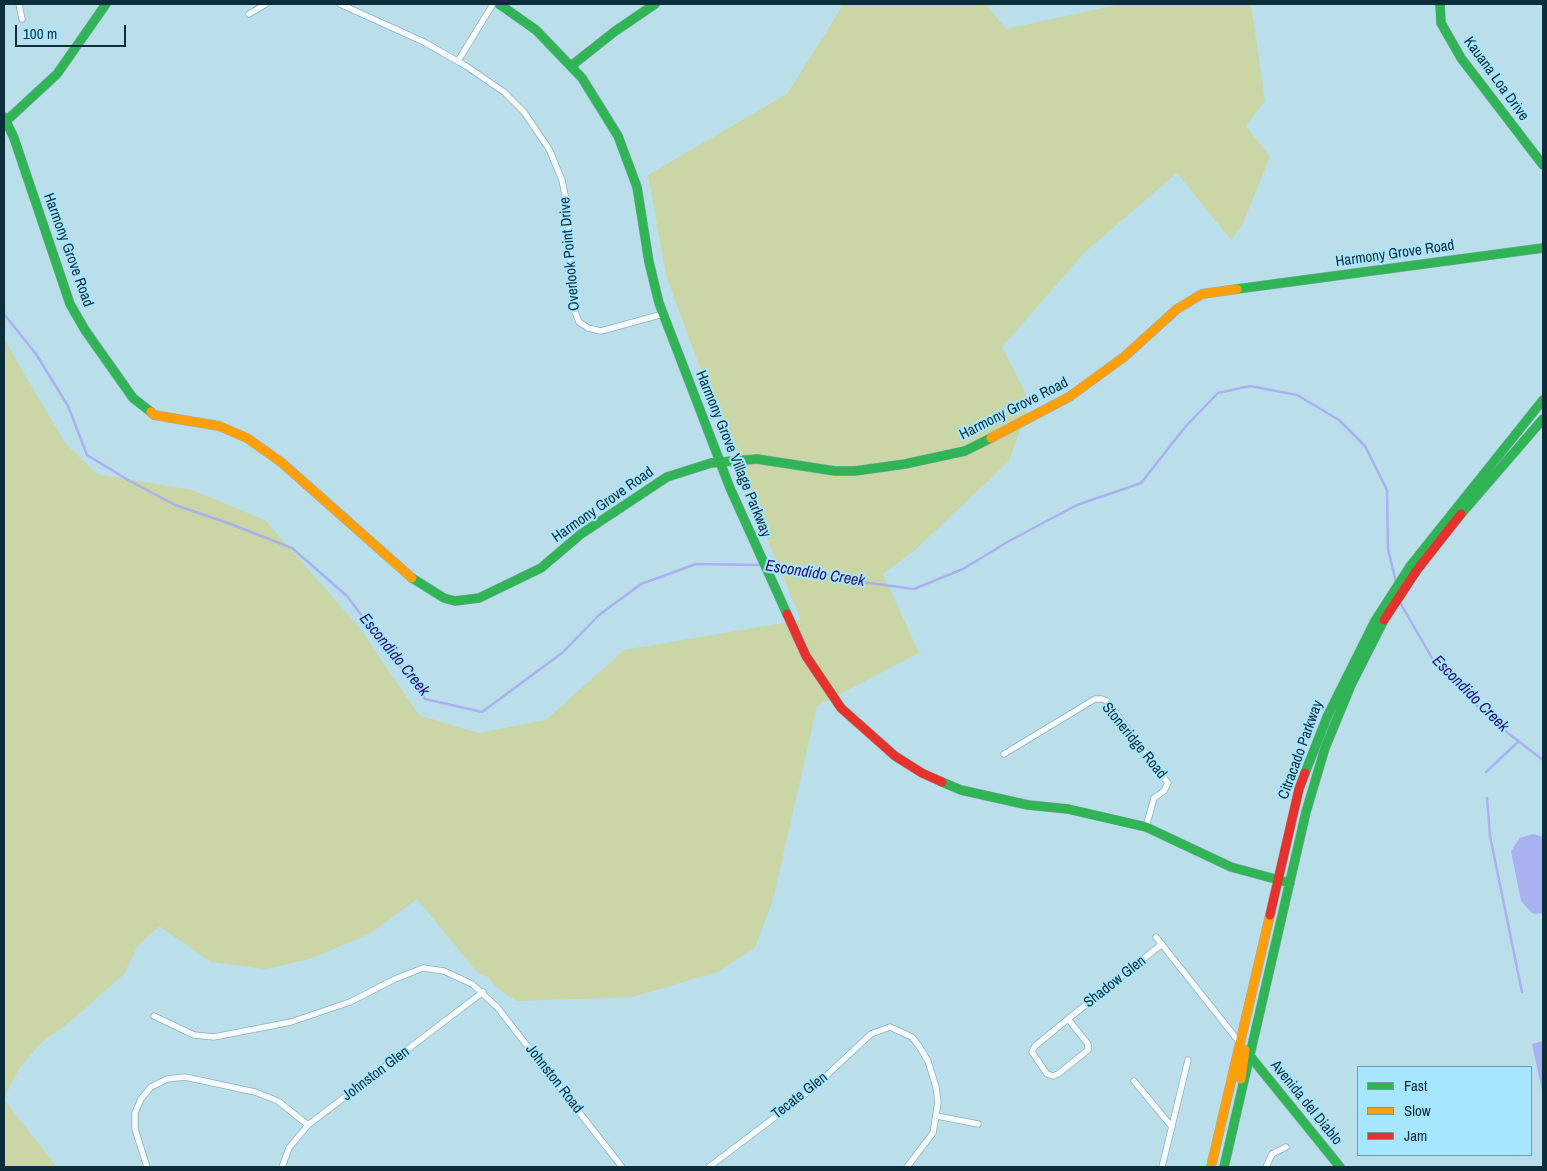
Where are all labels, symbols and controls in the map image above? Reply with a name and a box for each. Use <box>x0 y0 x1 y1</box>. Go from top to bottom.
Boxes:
scale bar <box>18 15 129 47</box>
text: 100 m <box>23 23 57 44</box>
street label: Kauana Loa Drive <box>1460 34 1532 124</box>
street label: Harmony Grove Road <box>39 191 97 309</box>
street label: Overlook Point Drive <box>556 196 584 312</box>
street label: Harmony Grove Road <box>1335 237 1455 271</box>
street label: Harmony Grove Village Parkway <box>691 368 775 540</box>
street label: Harmony Grove Road <box>957 374 1071 444</box>
street label: Harmony Grove Road <box>549 463 657 547</box>
water label: Escondido Creek <box>764 557 866 591</box>
water label: Escondido Creek <box>355 610 433 700</box>
water label: Escondido Creek <box>1428 652 1512 736</box>
street label: Citracado Parkway <box>1275 698 1327 802</box>
street label: Stoneridge Road <box>1098 699 1170 783</box>
street label: Shadow Glen <box>1080 952 1150 1012</box>
street label: Johnston Road <box>521 1041 587 1117</box>
street label: Johnston Glen <box>339 1043 413 1105</box>
street label: Avenida del Diablo <box>1266 1057 1346 1149</box>
legend <box>1357 1066 1532 1156</box>
street label: Tecate Glen <box>769 1069 831 1123</box>
text: Fast <box>1404 1075 1427 1096</box>
text: Slow <box>1404 1100 1431 1121</box>
text: Jam <box>1404 1125 1427 1146</box>

